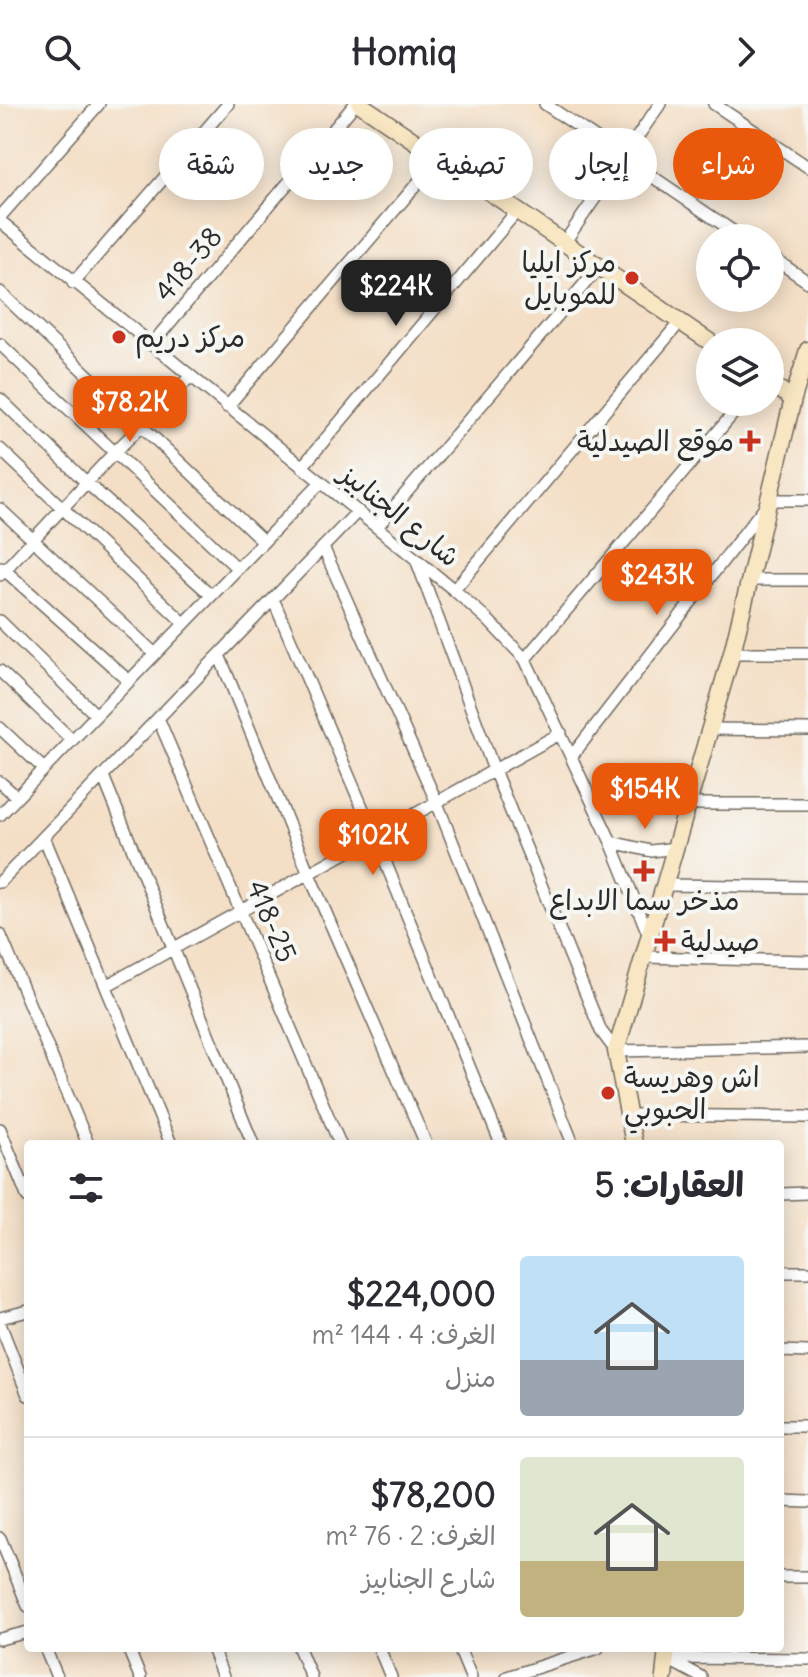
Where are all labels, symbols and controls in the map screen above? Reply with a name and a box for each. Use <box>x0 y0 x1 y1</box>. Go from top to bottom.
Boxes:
icon: search <box>40 30 84 74</box>
text: Homiq <box>351 30 457 75</box>
icon: forward <box>724 30 768 74</box>
chip: شقة <box>159 128 264 200</box>
chip: جديد <box>280 128 393 200</box>
chip: تصفية <box>409 128 533 200</box>
chip: إيجار <box>549 128 657 200</box>
chip: شراء <box>673 128 784 200</box>
street label: 418-38 <box>146 219 230 309</box>
map controls <box>696 224 784 416</box>
button: locate <box>696 224 784 312</box>
place label: مركز ايليا للموبايل <box>522 244 616 312</box>
pin: $224K <box>340 260 452 328</box>
text: $224K <box>359 269 433 302</box>
marker: مركز ايليا للموبايل <box>623 269 641 287</box>
place label: مركز دريم <box>135 319 245 359</box>
marker: مركز دريم <box>110 328 128 346</box>
button: layers <box>696 328 784 416</box>
pin: $78.2K <box>65 376 195 444</box>
text: $78.2K <box>91 385 169 418</box>
place label: موقع الصيدلية <box>577 423 734 461</box>
marker: موقع الصيدلية <box>741 432 759 450</box>
street label: شارع الجنابيز <box>330 454 468 576</box>
pin: $243K <box>601 549 713 617</box>
text: $243K <box>620 558 694 591</box>
pin: $154K <box>589 763 701 831</box>
text: $154K <box>610 772 680 805</box>
pin: $102K <box>317 809 429 877</box>
text: $102K <box>337 818 409 851</box>
marker: مذخر سما الابداع <box>635 862 653 880</box>
street label: 418-25 <box>239 874 305 968</box>
place label: مذخر سما الابداع <box>548 882 740 920</box>
place label: صيدلية <box>681 923 760 959</box>
marker: صيدلية <box>656 932 674 950</box>
place label: اش وهريسة الحبوبي <box>624 1059 760 1134</box>
marker: اش وهريسة الحبوبي <box>599 1084 617 1102</box>
text: العقارات: 5 <box>595 1163 744 1206</box>
icon: filters <box>64 1166 108 1210</box>
text: $224,000 <box>347 1272 496 1315</box>
icon: home <box>584 1288 680 1384</box>
text: الغرف: 4 · 144 m² <box>312 1318 496 1351</box>
text: منزل <box>445 1361 496 1394</box>
text: $78,200 <box>370 1473 496 1516</box>
icon: home <box>584 1489 680 1585</box>
text: الغرف: 2 · 76 m² <box>325 1519 496 1552</box>
text: شارع الجنابيز <box>362 1562 496 1595</box>

